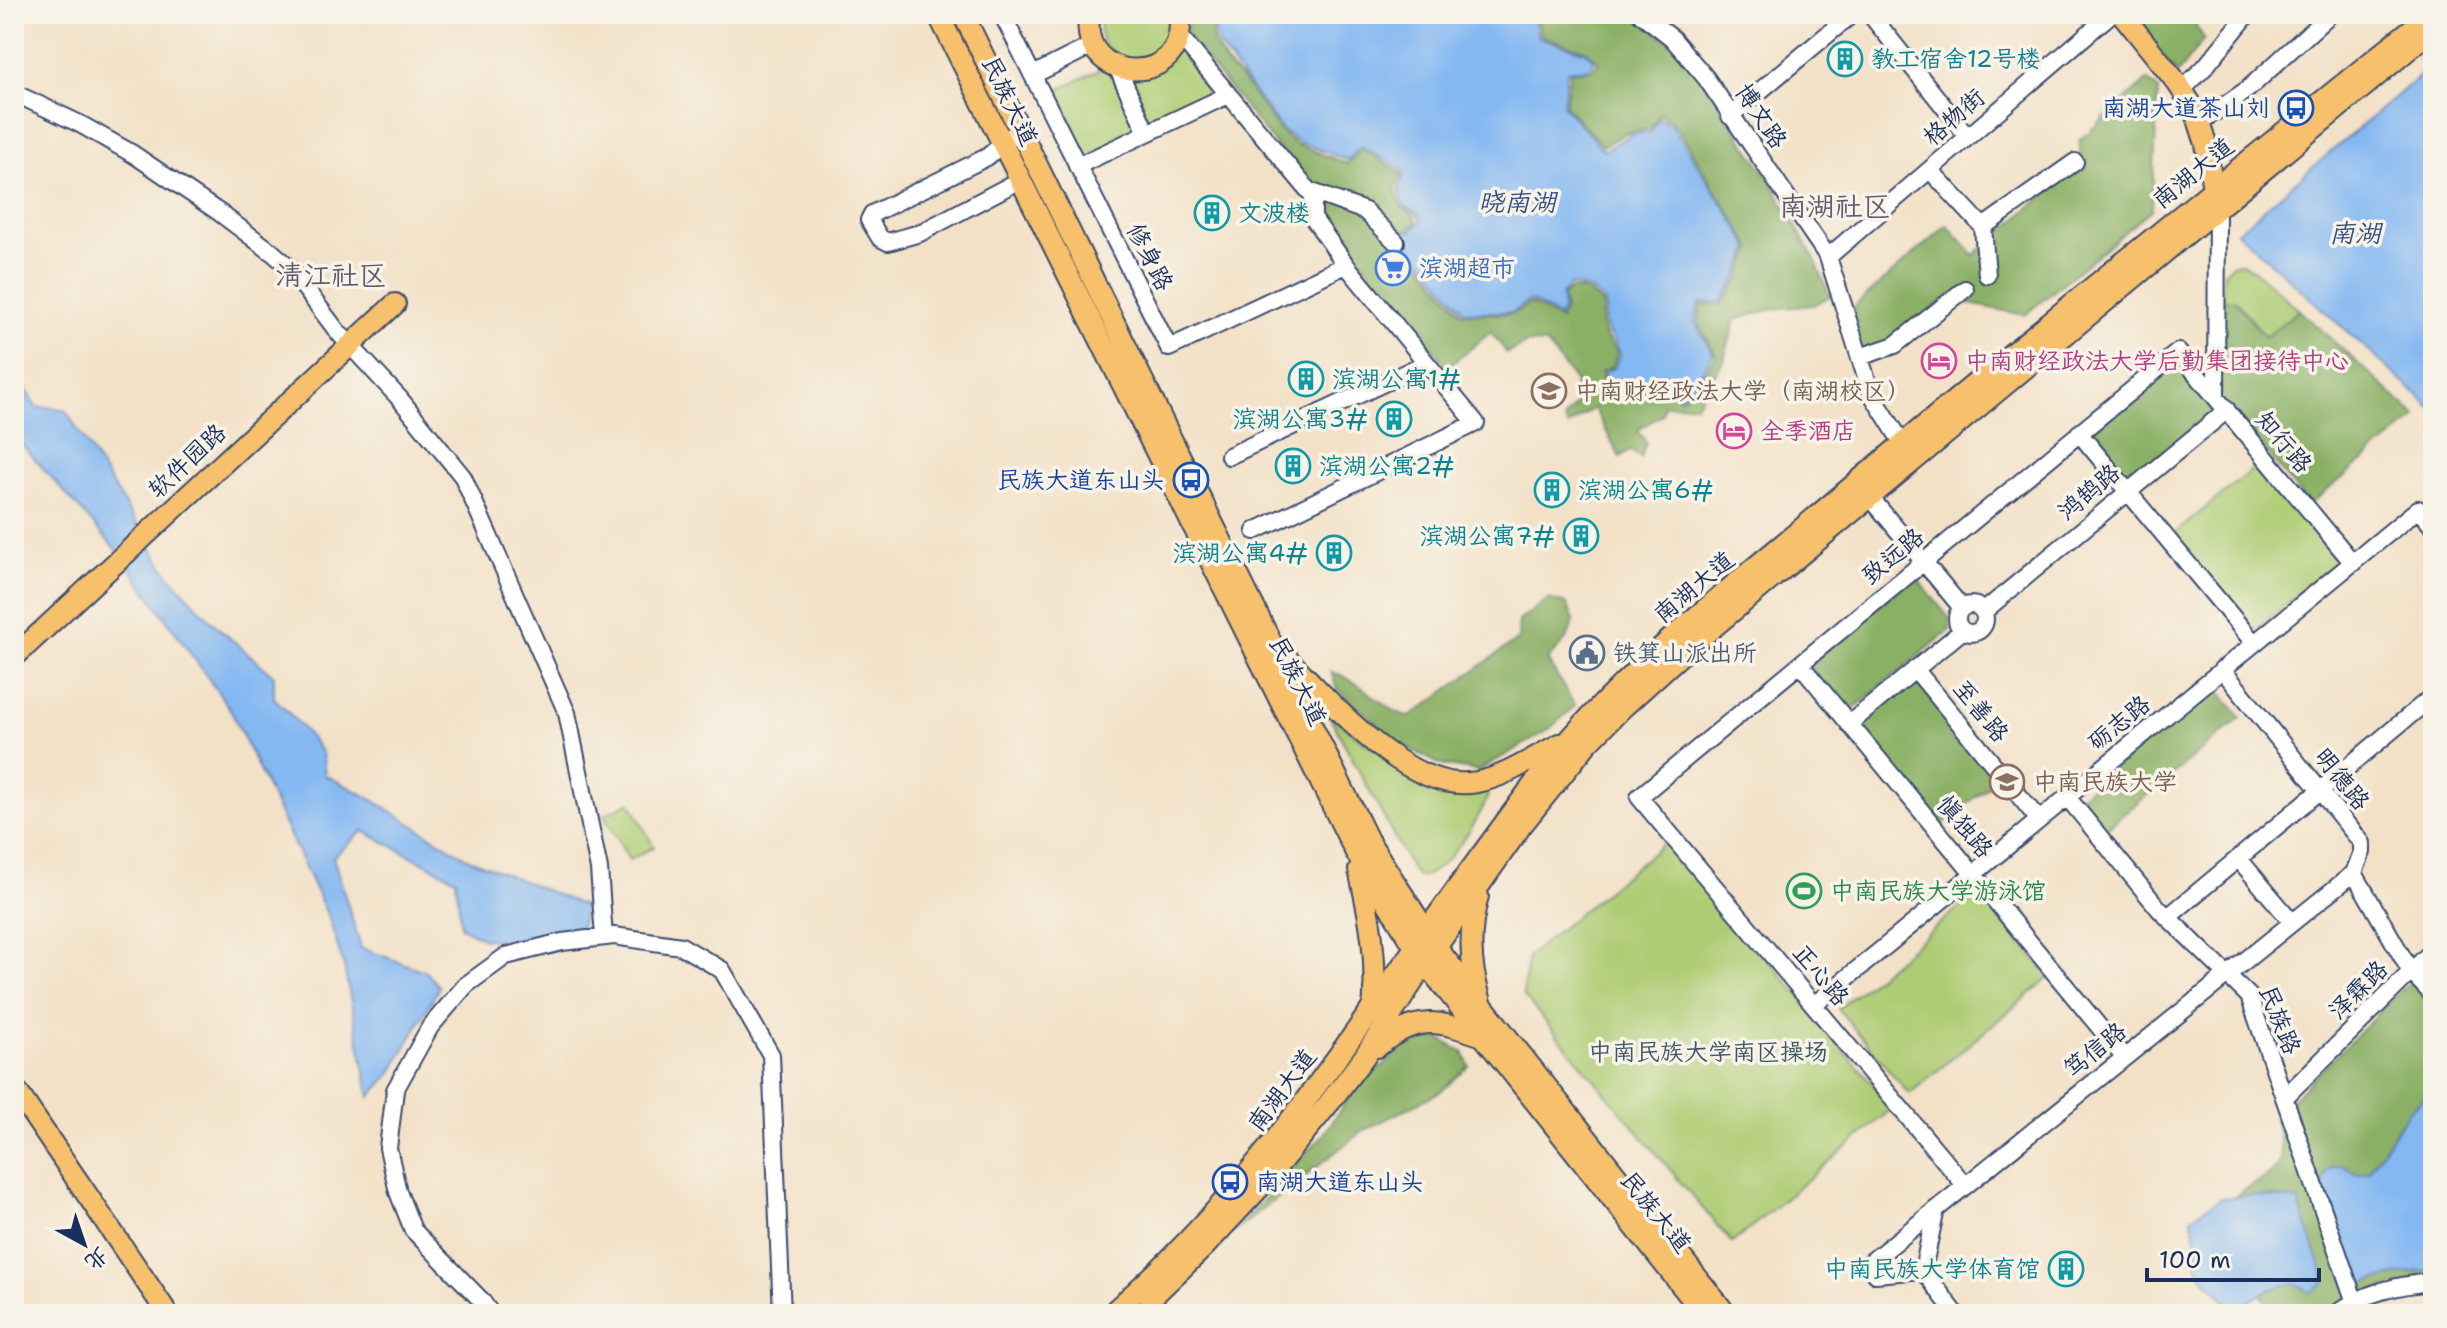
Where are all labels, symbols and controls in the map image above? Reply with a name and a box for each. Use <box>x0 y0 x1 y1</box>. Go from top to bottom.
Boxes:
building icon: 教工宿舍12号楼 <box>1826 40 1864 78</box>
place label: 教工宿舍12号楼 <box>1871 43 2041 75</box>
street label: 民族大道 <box>975 51 1045 151</box>
street label: 博文路 <box>1728 77 1794 155</box>
street label: 格物街 <box>1916 81 1992 153</box>
bus stop icon: 南湖大道茶山刘 <box>2277 89 2315 127</box>
place label: 南湖大道茶山刘 <box>2102 92 2270 124</box>
street label: 南湖大道 <box>2146 130 2240 216</box>
water label: 晓南湖 <box>1478 184 1559 219</box>
district label: 南湖社区 <box>1779 187 1891 225</box>
building icon: 文波楼 <box>1193 194 1231 232</box>
place label: 文波楼 <box>1238 197 1310 229</box>
water label: 南湖 <box>2329 215 2384 250</box>
street label: 修身路 <box>1119 218 1181 296</box>
supermarket icon: 滨湖超市 <box>1374 249 1412 287</box>
place label: 滨湖超市 <box>1419 252 1515 284</box>
district label: 清江社区 <box>275 256 387 294</box>
hotel icon: 中南财经政法大学后勤集团接待中心 <box>1920 342 1958 380</box>
place label: 中南财经政法大学后勤集团接待中心 <box>1965 345 2349 377</box>
building icon: 滨湖公寓1# <box>1287 360 1325 398</box>
place label: 滨湖公寓1# <box>1332 363 1461 395</box>
school or university icon: 中南财经政法大学（南湖校区） <box>1530 372 1568 410</box>
place label: 中南财经政法大学（南湖校区） <box>1575 375 1911 407</box>
building icon: 滨湖公寓3# <box>1375 400 1413 438</box>
place label: 滨湖公寓3# <box>1232 403 1368 435</box>
street label: 知行路 <box>2249 404 2319 480</box>
hotel icon: 全季酒店 <box>1715 412 1753 450</box>
place label: 全季酒店 <box>1760 415 1856 447</box>
street label: 软件园路 <box>141 417 233 505</box>
building icon: 滨湖公寓2# <box>1274 447 1312 485</box>
place label: 滨湖公寓2# <box>1319 450 1455 482</box>
street label: 鸿鹄路 <box>2051 457 2127 527</box>
bus stop icon: 民族大道东山头 <box>1172 461 1210 499</box>
place label: 民族大道东山头 <box>997 464 1165 496</box>
building icon: 滨湖公寓6# <box>1533 471 1571 509</box>
place label: 滨湖公寓6# <box>1578 474 1714 506</box>
building icon: 滨湖公寓7# <box>1562 517 1600 555</box>
place label: 滨湖公寓7# <box>1419 520 1555 552</box>
street label: 致远路 <box>1855 521 1931 591</box>
building icon: 滨湖公寓4# <box>1315 534 1353 572</box>
place label: 滨湖公寓4# <box>1172 537 1308 569</box>
street label: 南湖大道 <box>1647 544 1741 630</box>
street label: 民族大道 <box>1262 631 1334 731</box>
public building icon: 铁箕山派出所 <box>1568 634 1606 672</box>
place label: 铁箕山派出所 <box>1613 637 1757 669</box>
street label: 至善路 <box>1946 673 2016 749</box>
street label: 砺志路 <box>2081 688 2157 758</box>
street label: 明德路 <box>2307 741 2377 817</box>
school or university icon: 中南民族大学 <box>1988 763 2026 801</box>
place label: 中南民族大学 <box>2033 766 2177 798</box>
street label: 慎独路 <box>1930 789 2000 865</box>
sports icon: 中南民族大学游泳馆 <box>1785 872 1823 910</box>
place label: 中南民族大学游泳馆 <box>1830 875 2046 907</box>
street label: 正心路 <box>1786 937 1856 1013</box>
street label: 泽霖路 <box>2321 953 2395 1027</box>
street label: 民族路 <box>2252 981 2308 1059</box>
street label: 笃信路 <box>2057 1015 2133 1085</box>
park label: 中南民族大学南区操场 <box>1588 1036 1828 1068</box>
street label: 南湖大道 <box>1240 1042 1324 1138</box>
bus stop icon: 南湖大道东山头 <box>1211 1163 1249 1201</box>
street label: 民族大道 <box>1613 1165 1699 1259</box>
place label: 南湖大道东山头 <box>1256 1166 1424 1198</box>
north arrow <box>44 1204 124 1284</box>
scale bar <box>2147 1232 2319 1282</box>
text: 北 <box>79 1241 114 1277</box>
text: 100 m <box>2159 1244 2231 1276</box>
building icon: 中南民族大学体育馆 <box>2047 1250 2085 1288</box>
place label: 中南民族大学体育馆 <box>1824 1253 2040 1285</box>

